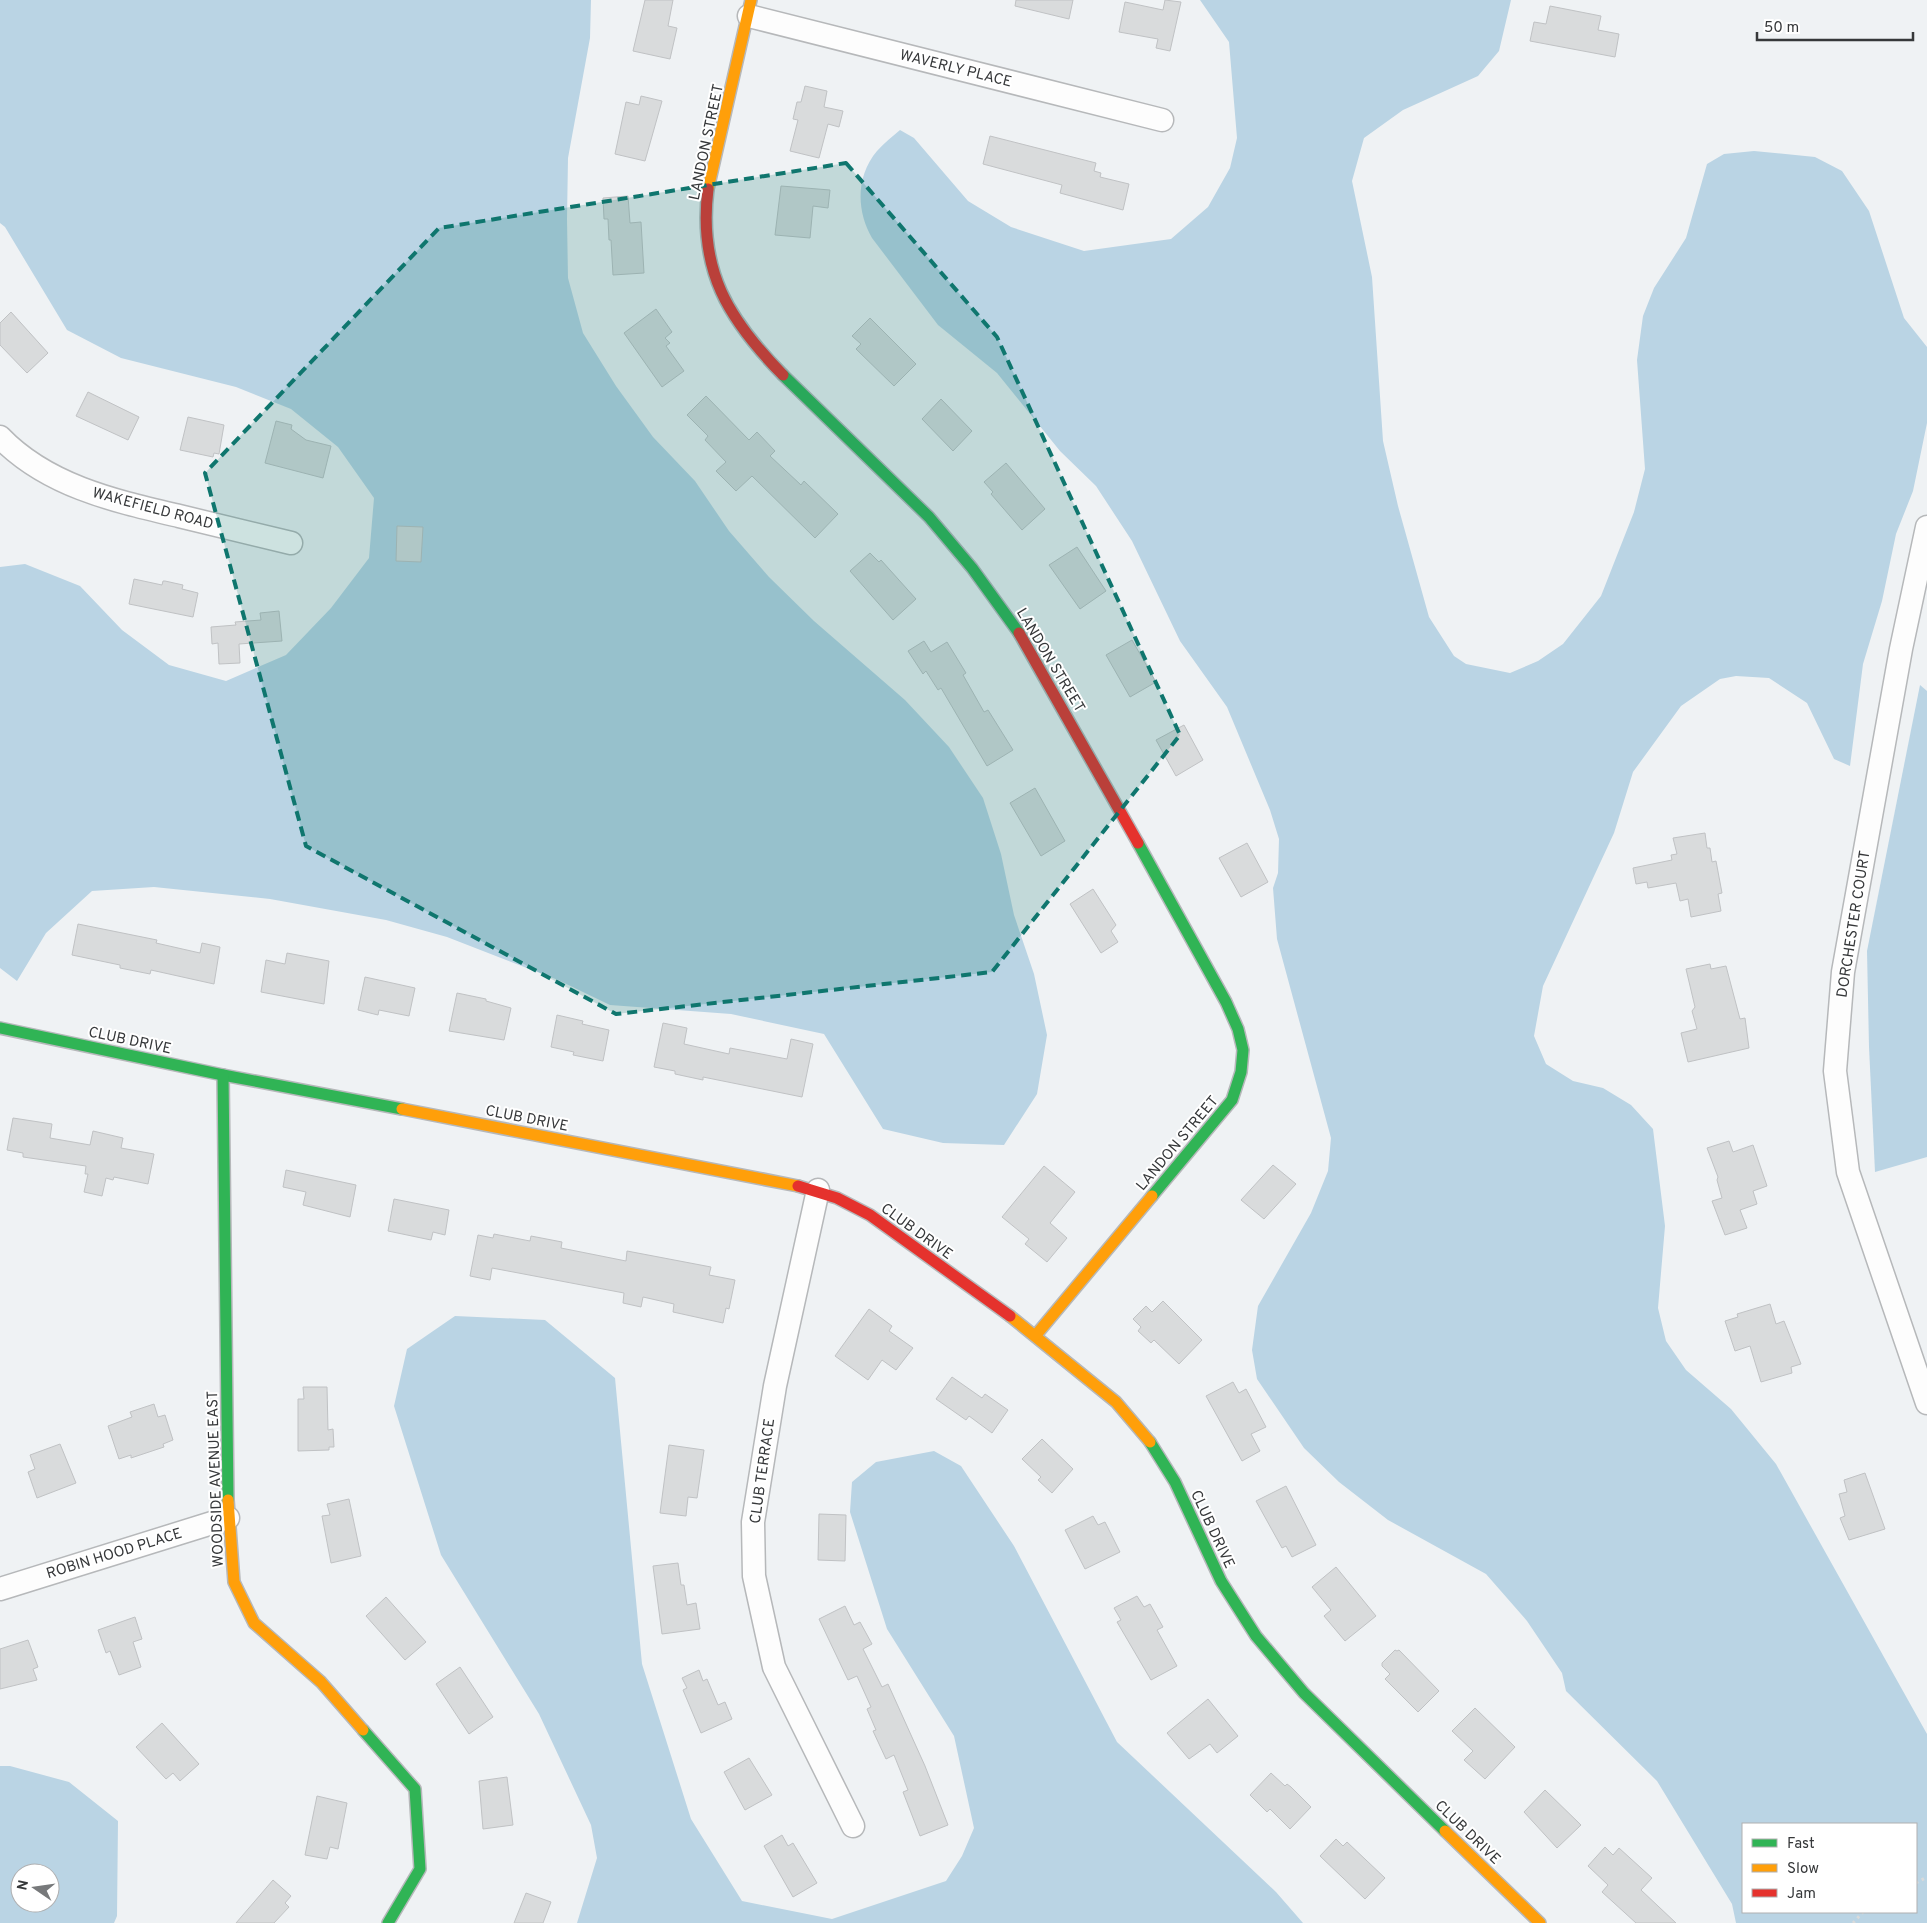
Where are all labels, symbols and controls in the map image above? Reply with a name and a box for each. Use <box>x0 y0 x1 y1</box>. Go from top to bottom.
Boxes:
scale bar <box>1757 10 1913 42</box>
text: 50 m <box>1764 19 1799 38</box>
street label: WAVERLY PLACE <box>898 46 1014 93</box>
street label: LANDON STREET <box>686 82 729 202</box>
street label: WAKEFIELD ROAD <box>90 484 215 535</box>
street label: LANDON STREET <box>1011 605 1088 716</box>
street label: DORCHESTER COURT <box>1833 849 1875 999</box>
street label: CLUB DRIVE <box>86 1023 173 1060</box>
street label: LANDON STREET <box>1133 1093 1223 1195</box>
street label: CLUB DRIVE <box>484 1102 570 1137</box>
street label: CLUB DRIVE <box>876 1200 956 1265</box>
street label: WOODSIDE AVENUE EAST <box>204 1390 229 1568</box>
street label: CLUB TERRACE <box>747 1417 780 1525</box>
street label: CLUB DRIVE <box>1185 1487 1238 1572</box>
street label: ROBIN HOOD PLACE <box>44 1525 185 1584</box>
street label: CLUB DRIVE <box>1430 1797 1504 1869</box>
legend <box>1742 1823 1917 1913</box>
text: Fast <box>1787 1835 1815 1854</box>
text: Slow <box>1787 1860 1819 1879</box>
north arrow <box>10 1863 60 1913</box>
text: N <box>14 1879 33 1892</box>
text: Jam <box>1787 1885 1816 1904</box>

